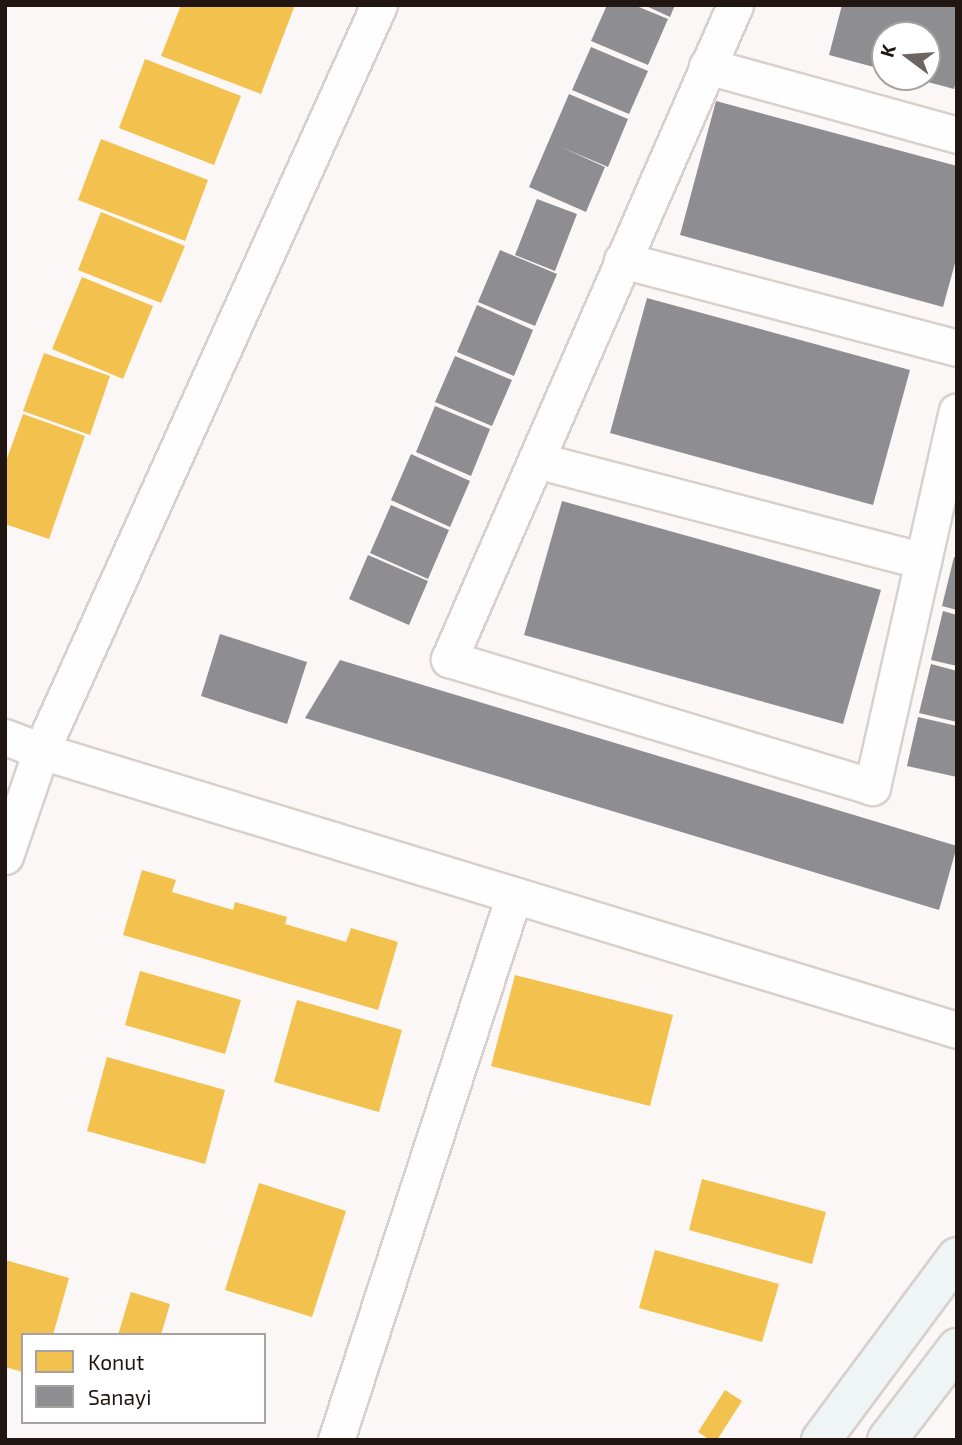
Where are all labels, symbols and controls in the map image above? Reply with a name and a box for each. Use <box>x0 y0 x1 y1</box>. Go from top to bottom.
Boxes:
north arrow <box>871 21 941 91</box>
text: K <box>875 42 900 60</box>
legend <box>21 1333 266 1424</box>
text: Konut <box>88 1349 144 1374</box>
text: Sanayi <box>88 1384 151 1409</box>

